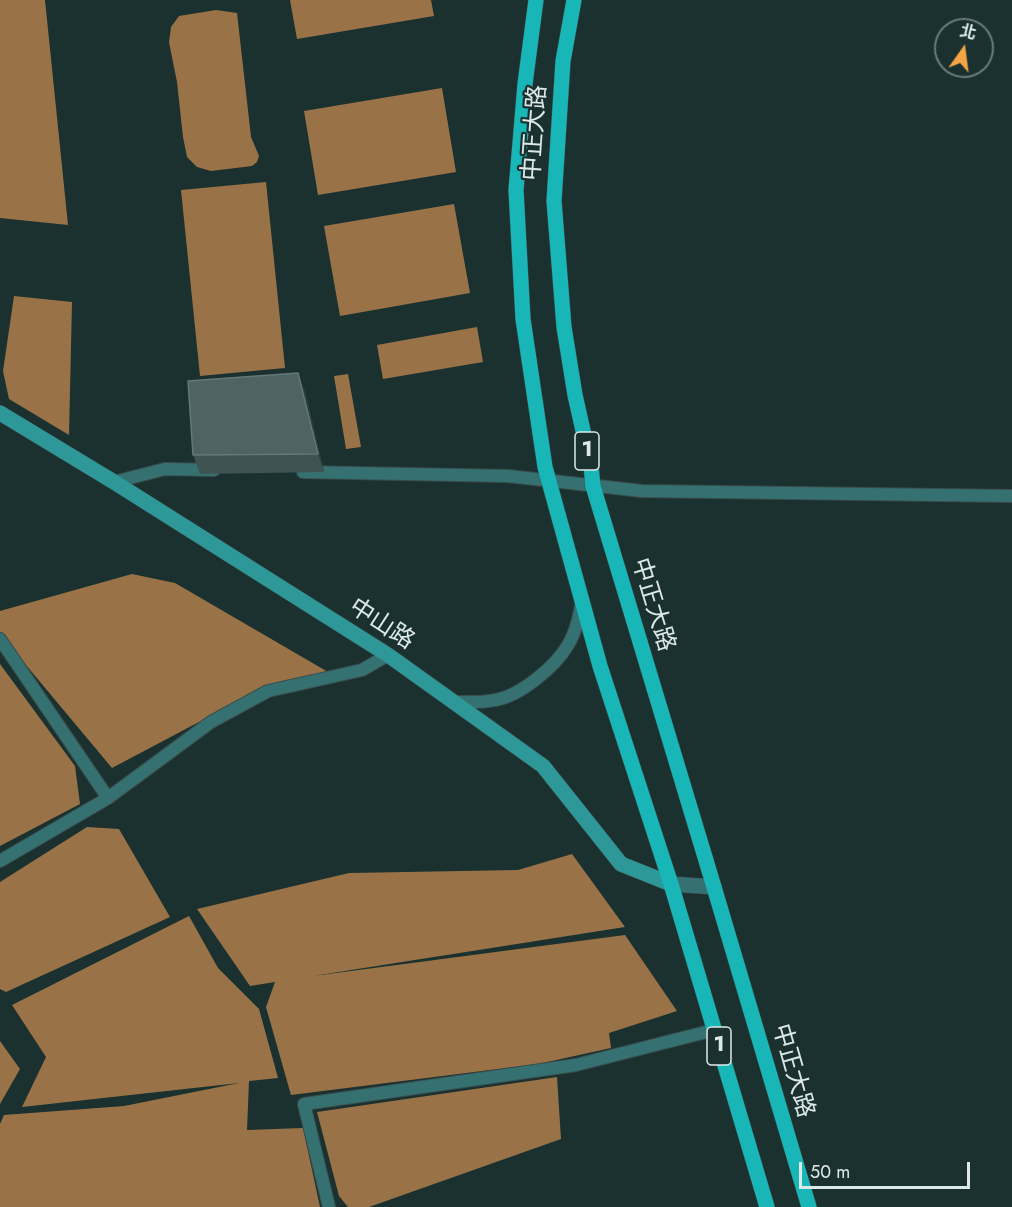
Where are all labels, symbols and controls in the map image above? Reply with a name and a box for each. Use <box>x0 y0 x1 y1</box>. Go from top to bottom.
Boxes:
north arrow <box>934 18 994 78</box>
text: 北 <box>957 19 979 45</box>
street label: 中正大路 <box>518 84 554 182</box>
road number: 1 <box>575 432 599 470</box>
street label: 中正大路 <box>624 555 680 655</box>
street label: 中山路 <box>343 593 419 657</box>
street label: 中正大路 <box>765 1021 819 1121</box>
road number: 1 <box>707 1027 731 1065</box>
scale bar <box>802 1150 973 1188</box>
text: 50 m <box>810 1159 850 1185</box>

